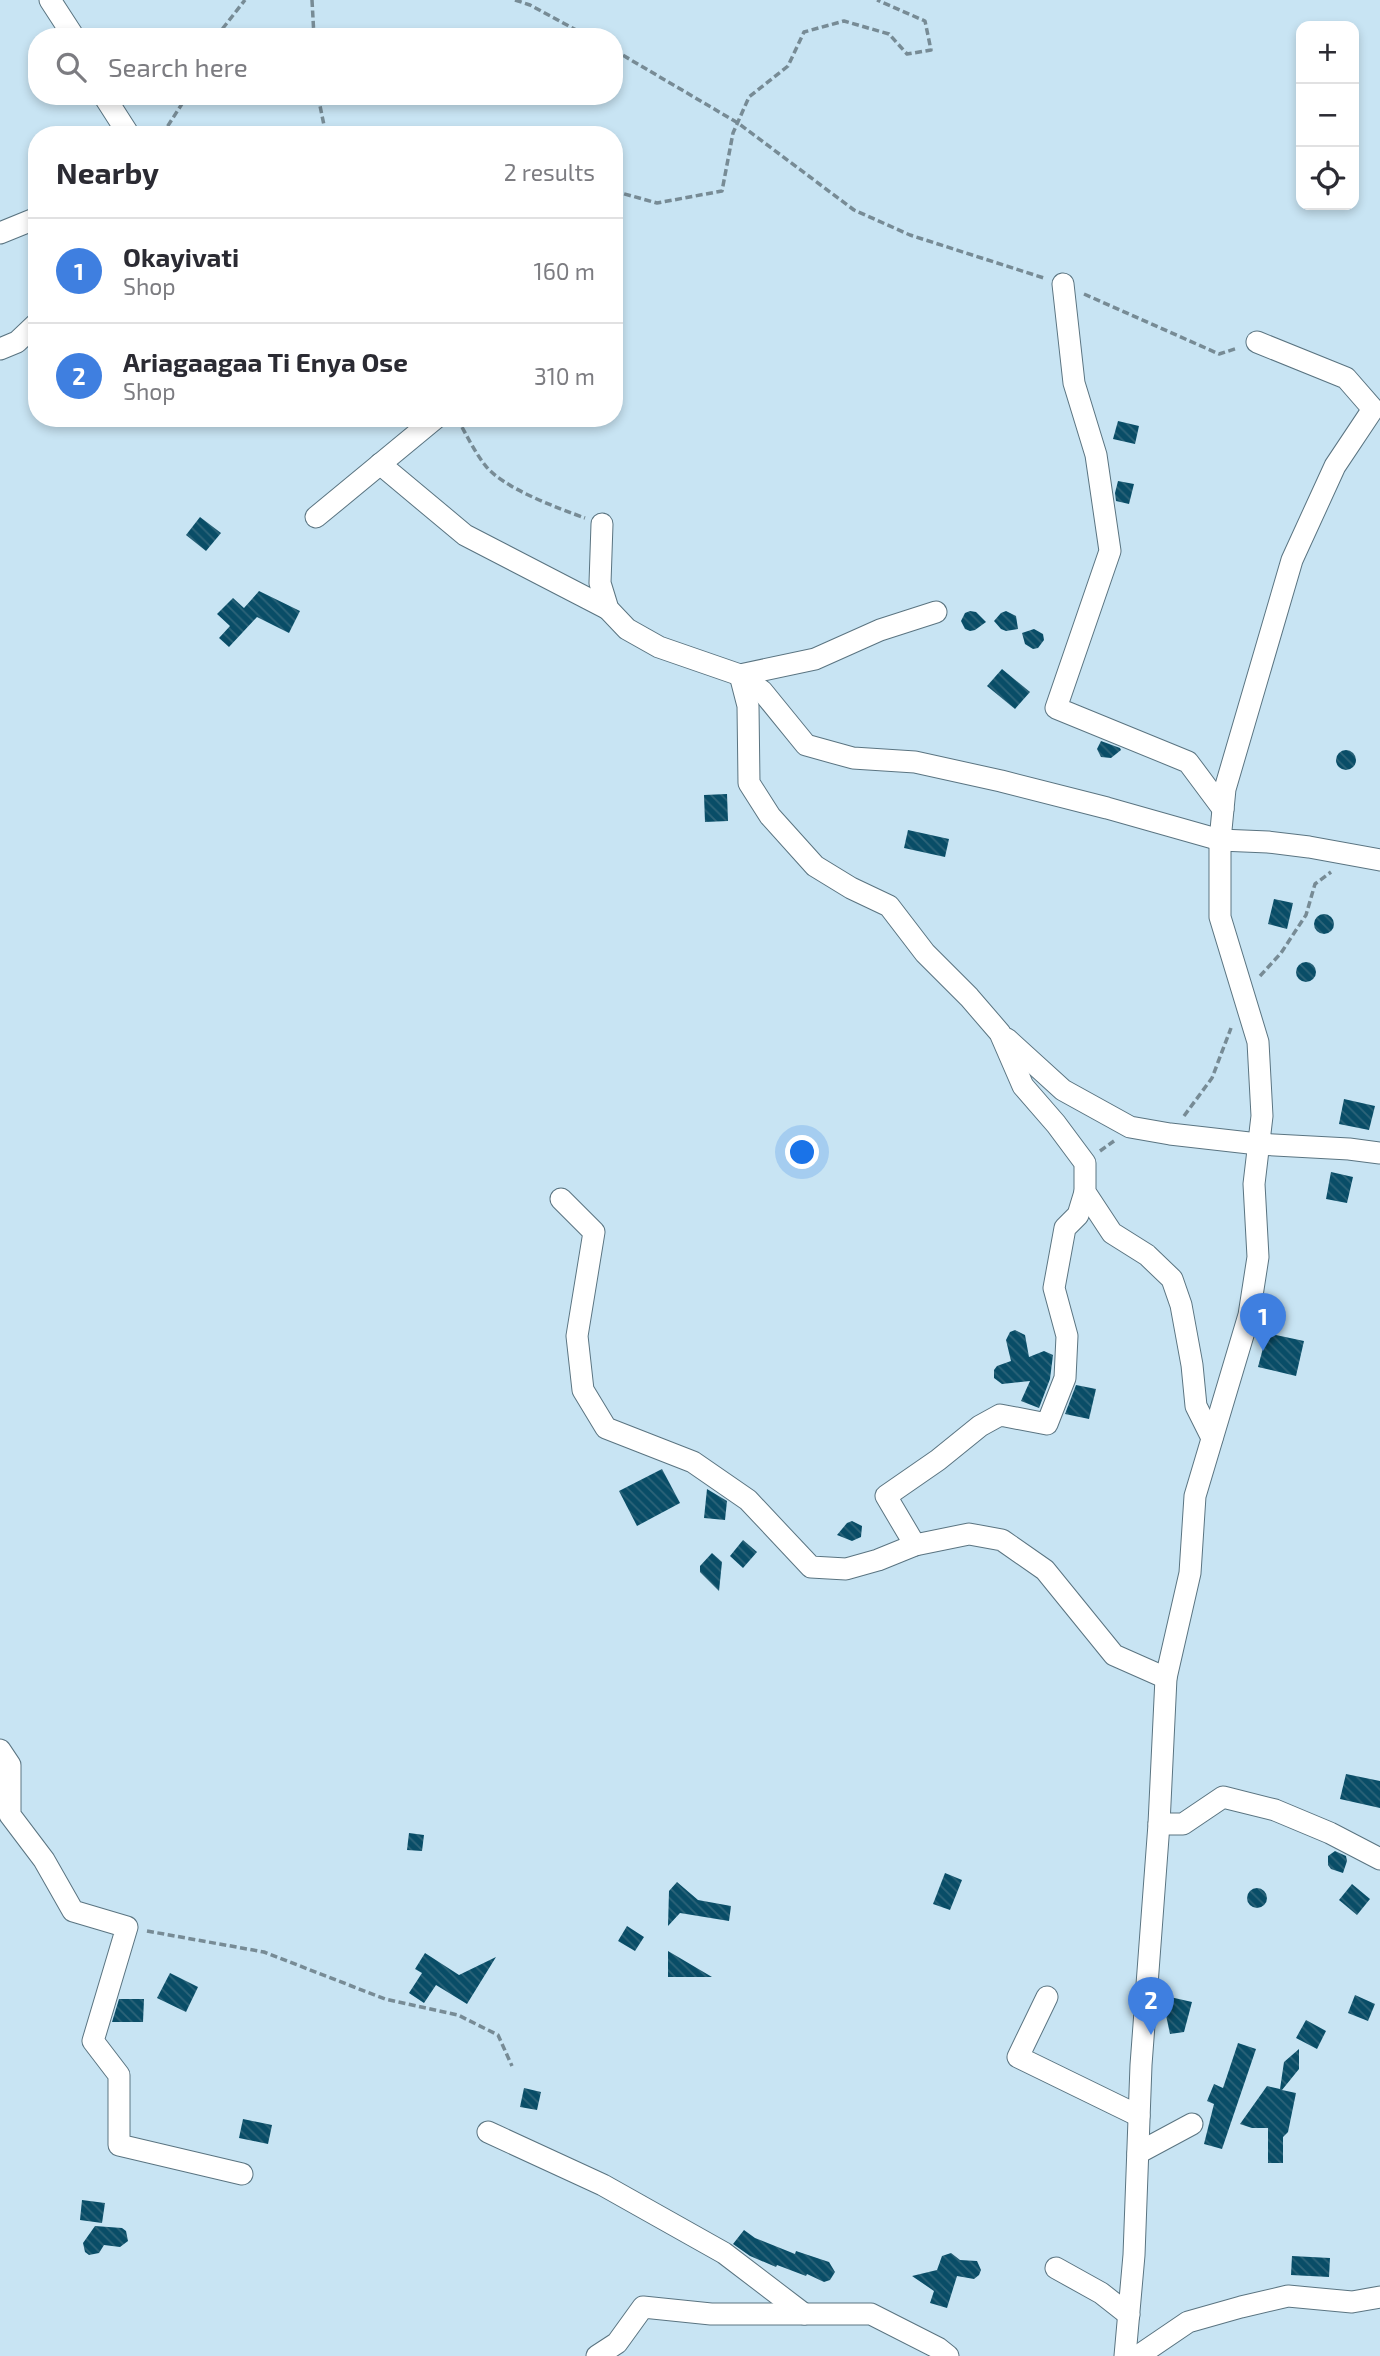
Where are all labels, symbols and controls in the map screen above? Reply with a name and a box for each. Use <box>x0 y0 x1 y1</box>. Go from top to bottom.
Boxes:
map controls <box>1296 21 1359 210</box>
button: + <box>1296 21 1359 84</box>
search box <box>28 28 623 105</box>
icon: search <box>52 48 90 86</box>
text: Search here <box>108 51 248 82</box>
button: − <box>1296 84 1359 147</box>
button: locate <box>1296 147 1359 210</box>
text: Nearby <box>56 154 159 190</box>
text: 2 results <box>504 158 595 186</box>
text: Okayivati <box>123 241 239 272</box>
text: 1 <box>74 257 84 285</box>
text: 160 m <box>534 257 595 285</box>
text: Shop <box>123 272 176 300</box>
text: Ariagaagaa Ti Enya Ose <box>123 346 408 377</box>
text: 2 <box>72 362 86 390</box>
text: 310 m <box>534 362 595 390</box>
text: Shop <box>123 377 176 405</box>
your location <box>785 1135 819 1169</box>
pin: 1 <box>1240 1293 1286 1351</box>
pin: 2 <box>1128 1977 1174 2035</box>

